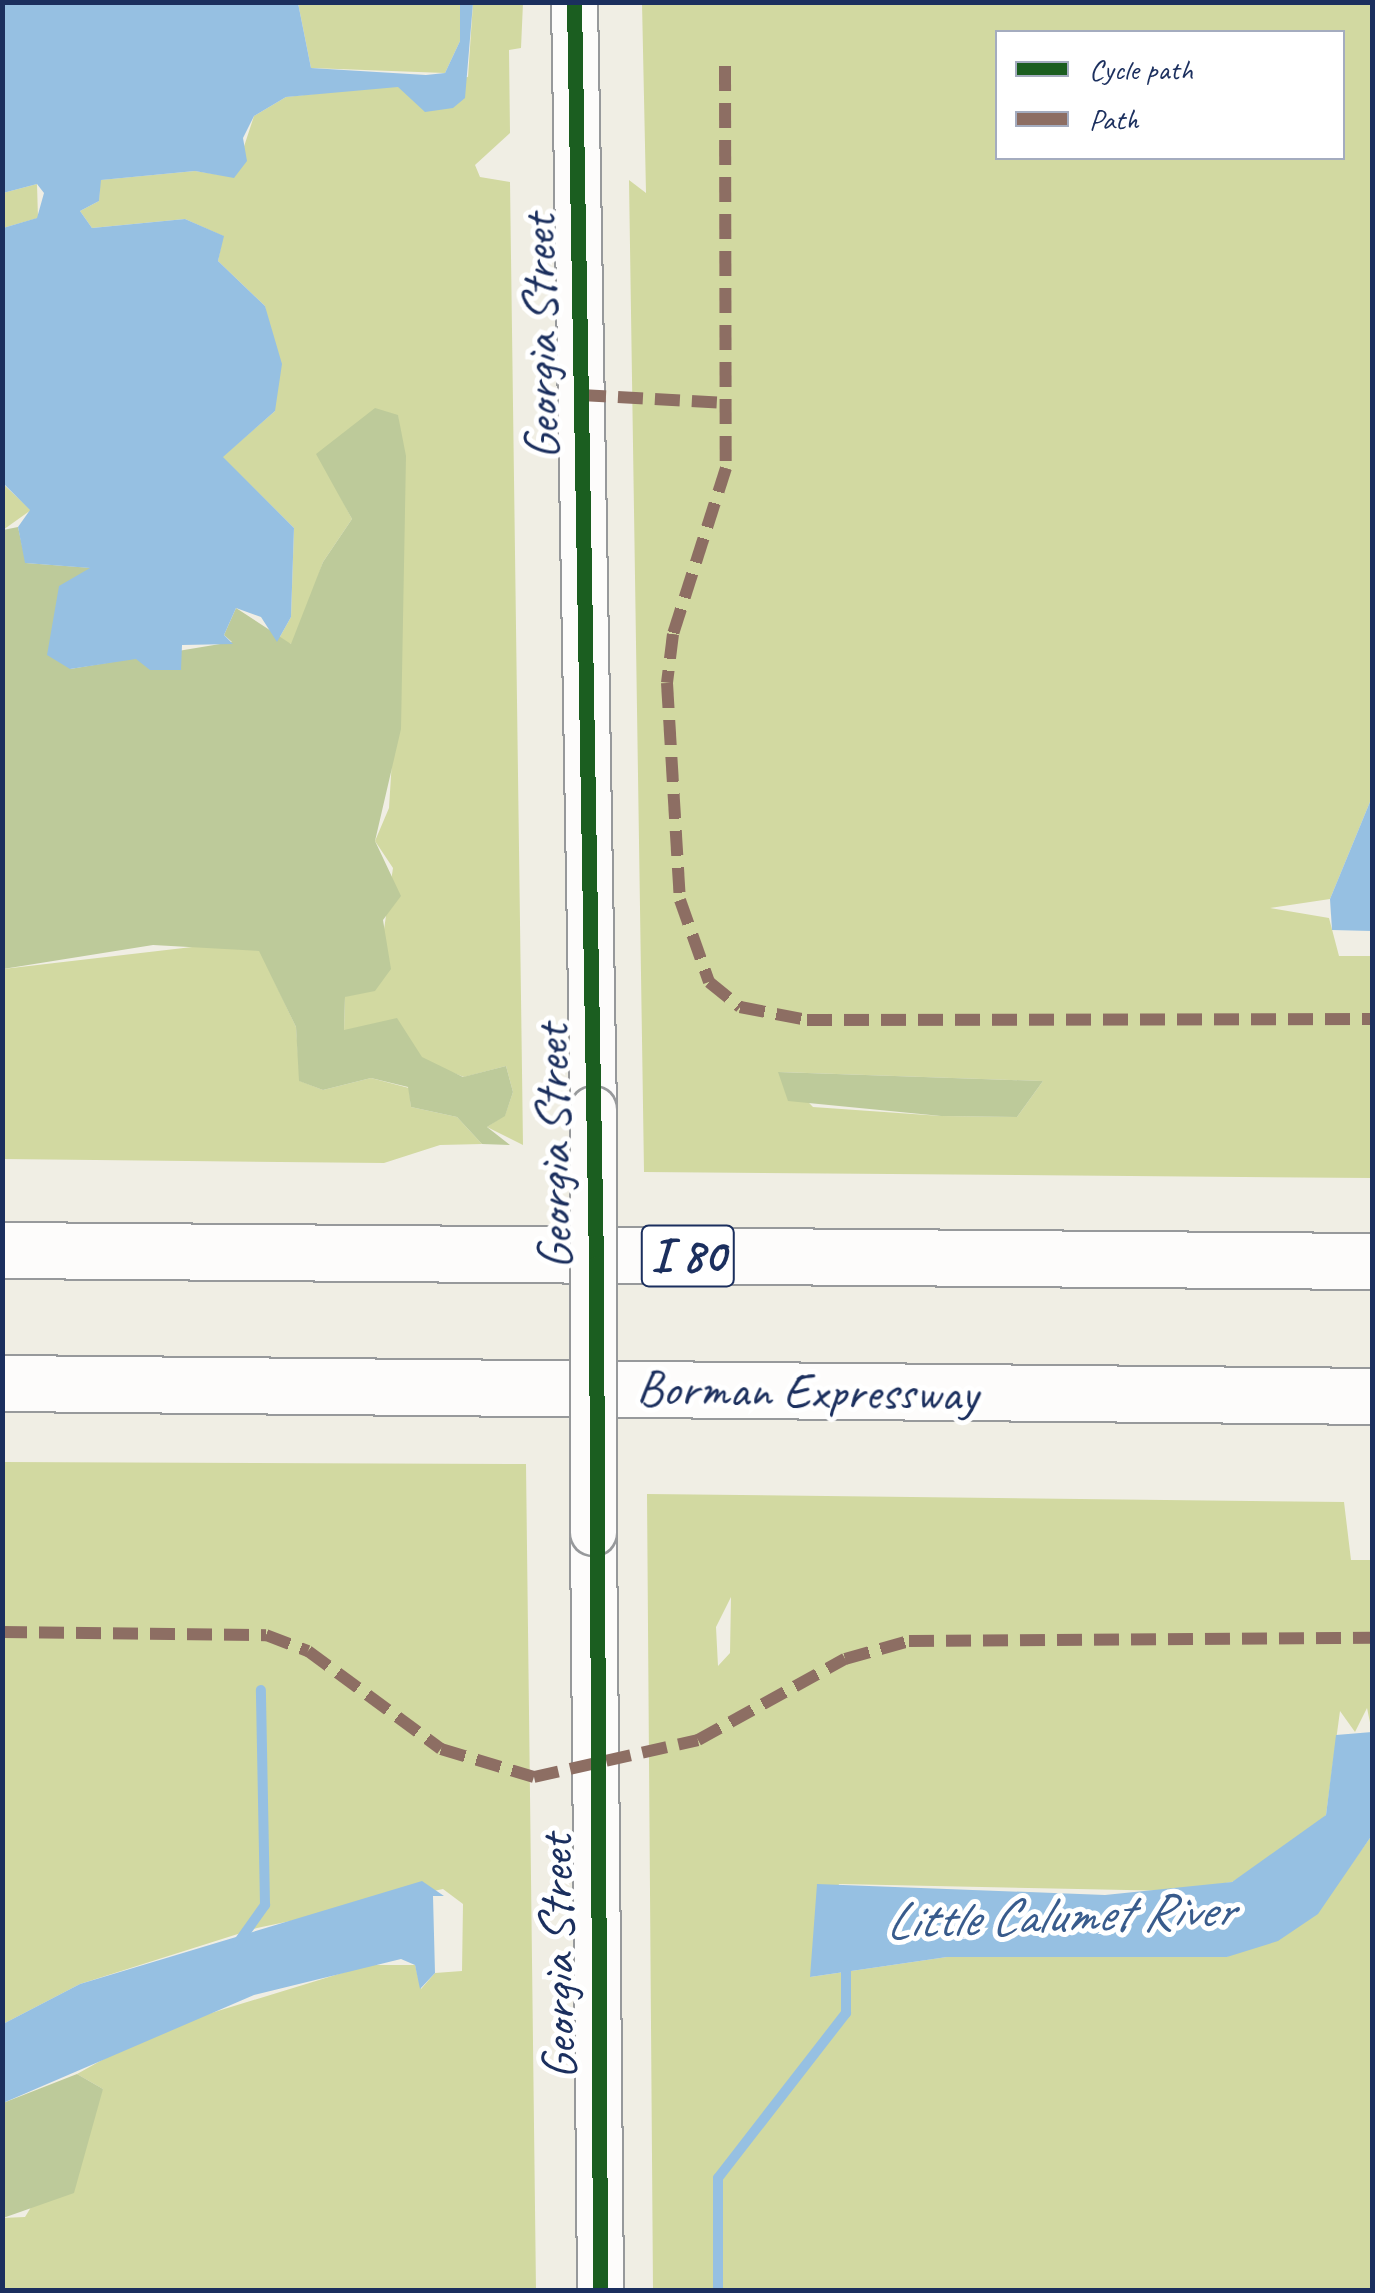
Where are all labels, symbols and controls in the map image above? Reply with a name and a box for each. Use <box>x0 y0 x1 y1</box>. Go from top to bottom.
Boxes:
legend <box>995 30 1345 160</box>
text: Cycle path <box>1089 50 1193 88</box>
text: Path <box>1089 100 1138 138</box>
street label: Georgia Street <box>508 213 572 461</box>
street label: Georgia Street <box>521 1023 585 1271</box>
road number: I 80 <box>640 1213 736 1299</box>
street label: Borman Expressway <box>636 1358 978 1424</box>
street label: Georgia Street <box>525 1833 589 2081</box>
water label: Little Calumet River <box>883 1879 1235 1953</box>

